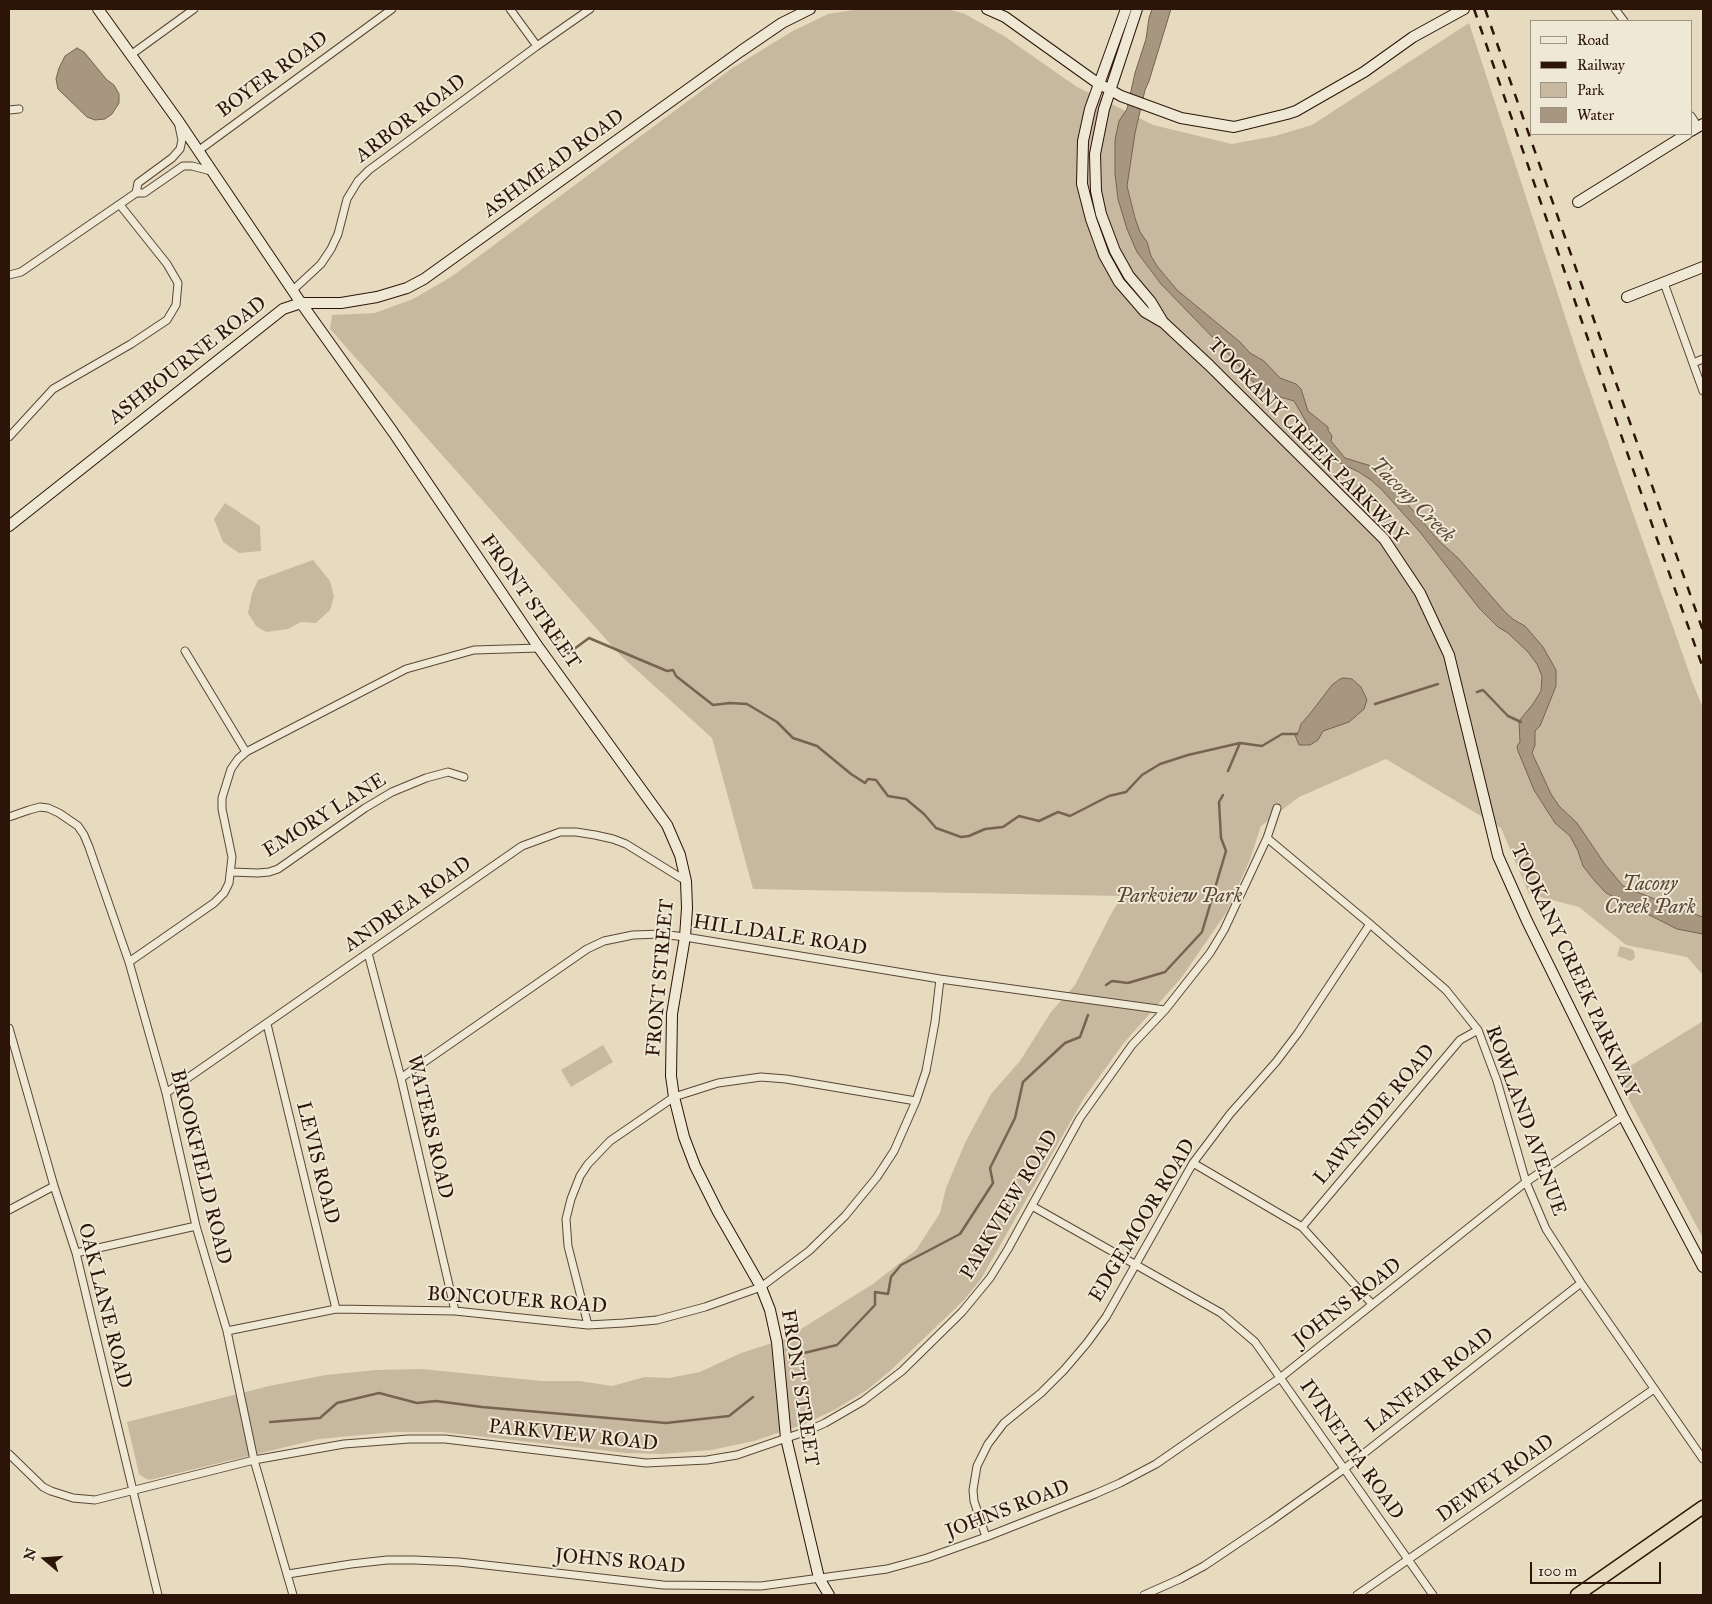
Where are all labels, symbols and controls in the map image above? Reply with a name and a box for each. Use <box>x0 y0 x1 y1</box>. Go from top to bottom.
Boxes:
legend <box>1530 20 1692 135</box>
street label: BOYER ROAD <box>213 27 333 123</box>
text: Road <box>1577 31 1609 49</box>
text: Railway <box>1577 56 1625 74</box>
street label: ARBOR ROAD <box>351 70 471 168</box>
text: Park <box>1577 81 1604 99</box>
street label: ASHMEAD ROAD <box>479 105 629 223</box>
text: Water <box>1577 106 1614 124</box>
street label: ASHBOURNE ROAD <box>104 292 272 430</box>
street label: TOOKANY CREEK PARKWAY <box>1202 333 1412 549</box>
water label: Tacony Creek <box>1364 453 1460 549</box>
street label: FRONT STREET <box>475 530 585 674</box>
street label: EMORY LANE <box>259 769 391 863</box>
street label: TOOKANY CREEK PARKWAY <box>1505 841 1643 1101</box>
street label: ANDREA ROAD <box>340 852 476 958</box>
park label: Tacony Creek Park <box>1604 873 1696 920</box>
park label: Parkview Park <box>1116 885 1242 909</box>
street label: FRONT STREET <box>642 898 680 1058</box>
street label: HILLDALE ROAD <box>691 910 869 962</box>
street label: ROWLAND AVENUE <box>1479 1023 1571 1219</box>
street label: LAWNSIDE ROAD <box>1309 1040 1441 1190</box>
street label: WATERS ROAD <box>401 1053 457 1201</box>
street label: BROOKFIELD ROAD <box>164 1067 236 1267</box>
street label: LEVIS ROAD <box>290 1099 344 1227</box>
street label: PARKVIEW ROAD <box>956 1126 1064 1284</box>
street label: EDGEMOOR ROAD <box>1085 1135 1201 1307</box>
street label: OAK LANE ROAD <box>72 1221 136 1391</box>
street label: JOHNS ROAD <box>1289 1253 1407 1353</box>
street label: BONCOUER ROAD <box>426 1283 608 1319</box>
street label: FRONT STREET <box>775 1308 823 1468</box>
street label: LANFAIR ROAD <box>1361 1323 1499 1439</box>
street label: IVINETTA ROAD <box>1294 1375 1408 1525</box>
street label: PARKVIEW ROAD <box>487 1415 659 1457</box>
street label: DEWEY ROAD <box>1433 1430 1559 1528</box>
street label: JOHNS ROAD <box>943 1475 1073 1545</box>
north arrow <box>20 1534 70 1584</box>
street label: JOHNS ROAD <box>554 1544 686 1580</box>
text: N <box>20 1546 40 1562</box>
scale bar <box>1532 1552 1663 1584</box>
text: 100 m <box>1538 1562 1577 1580</box>

